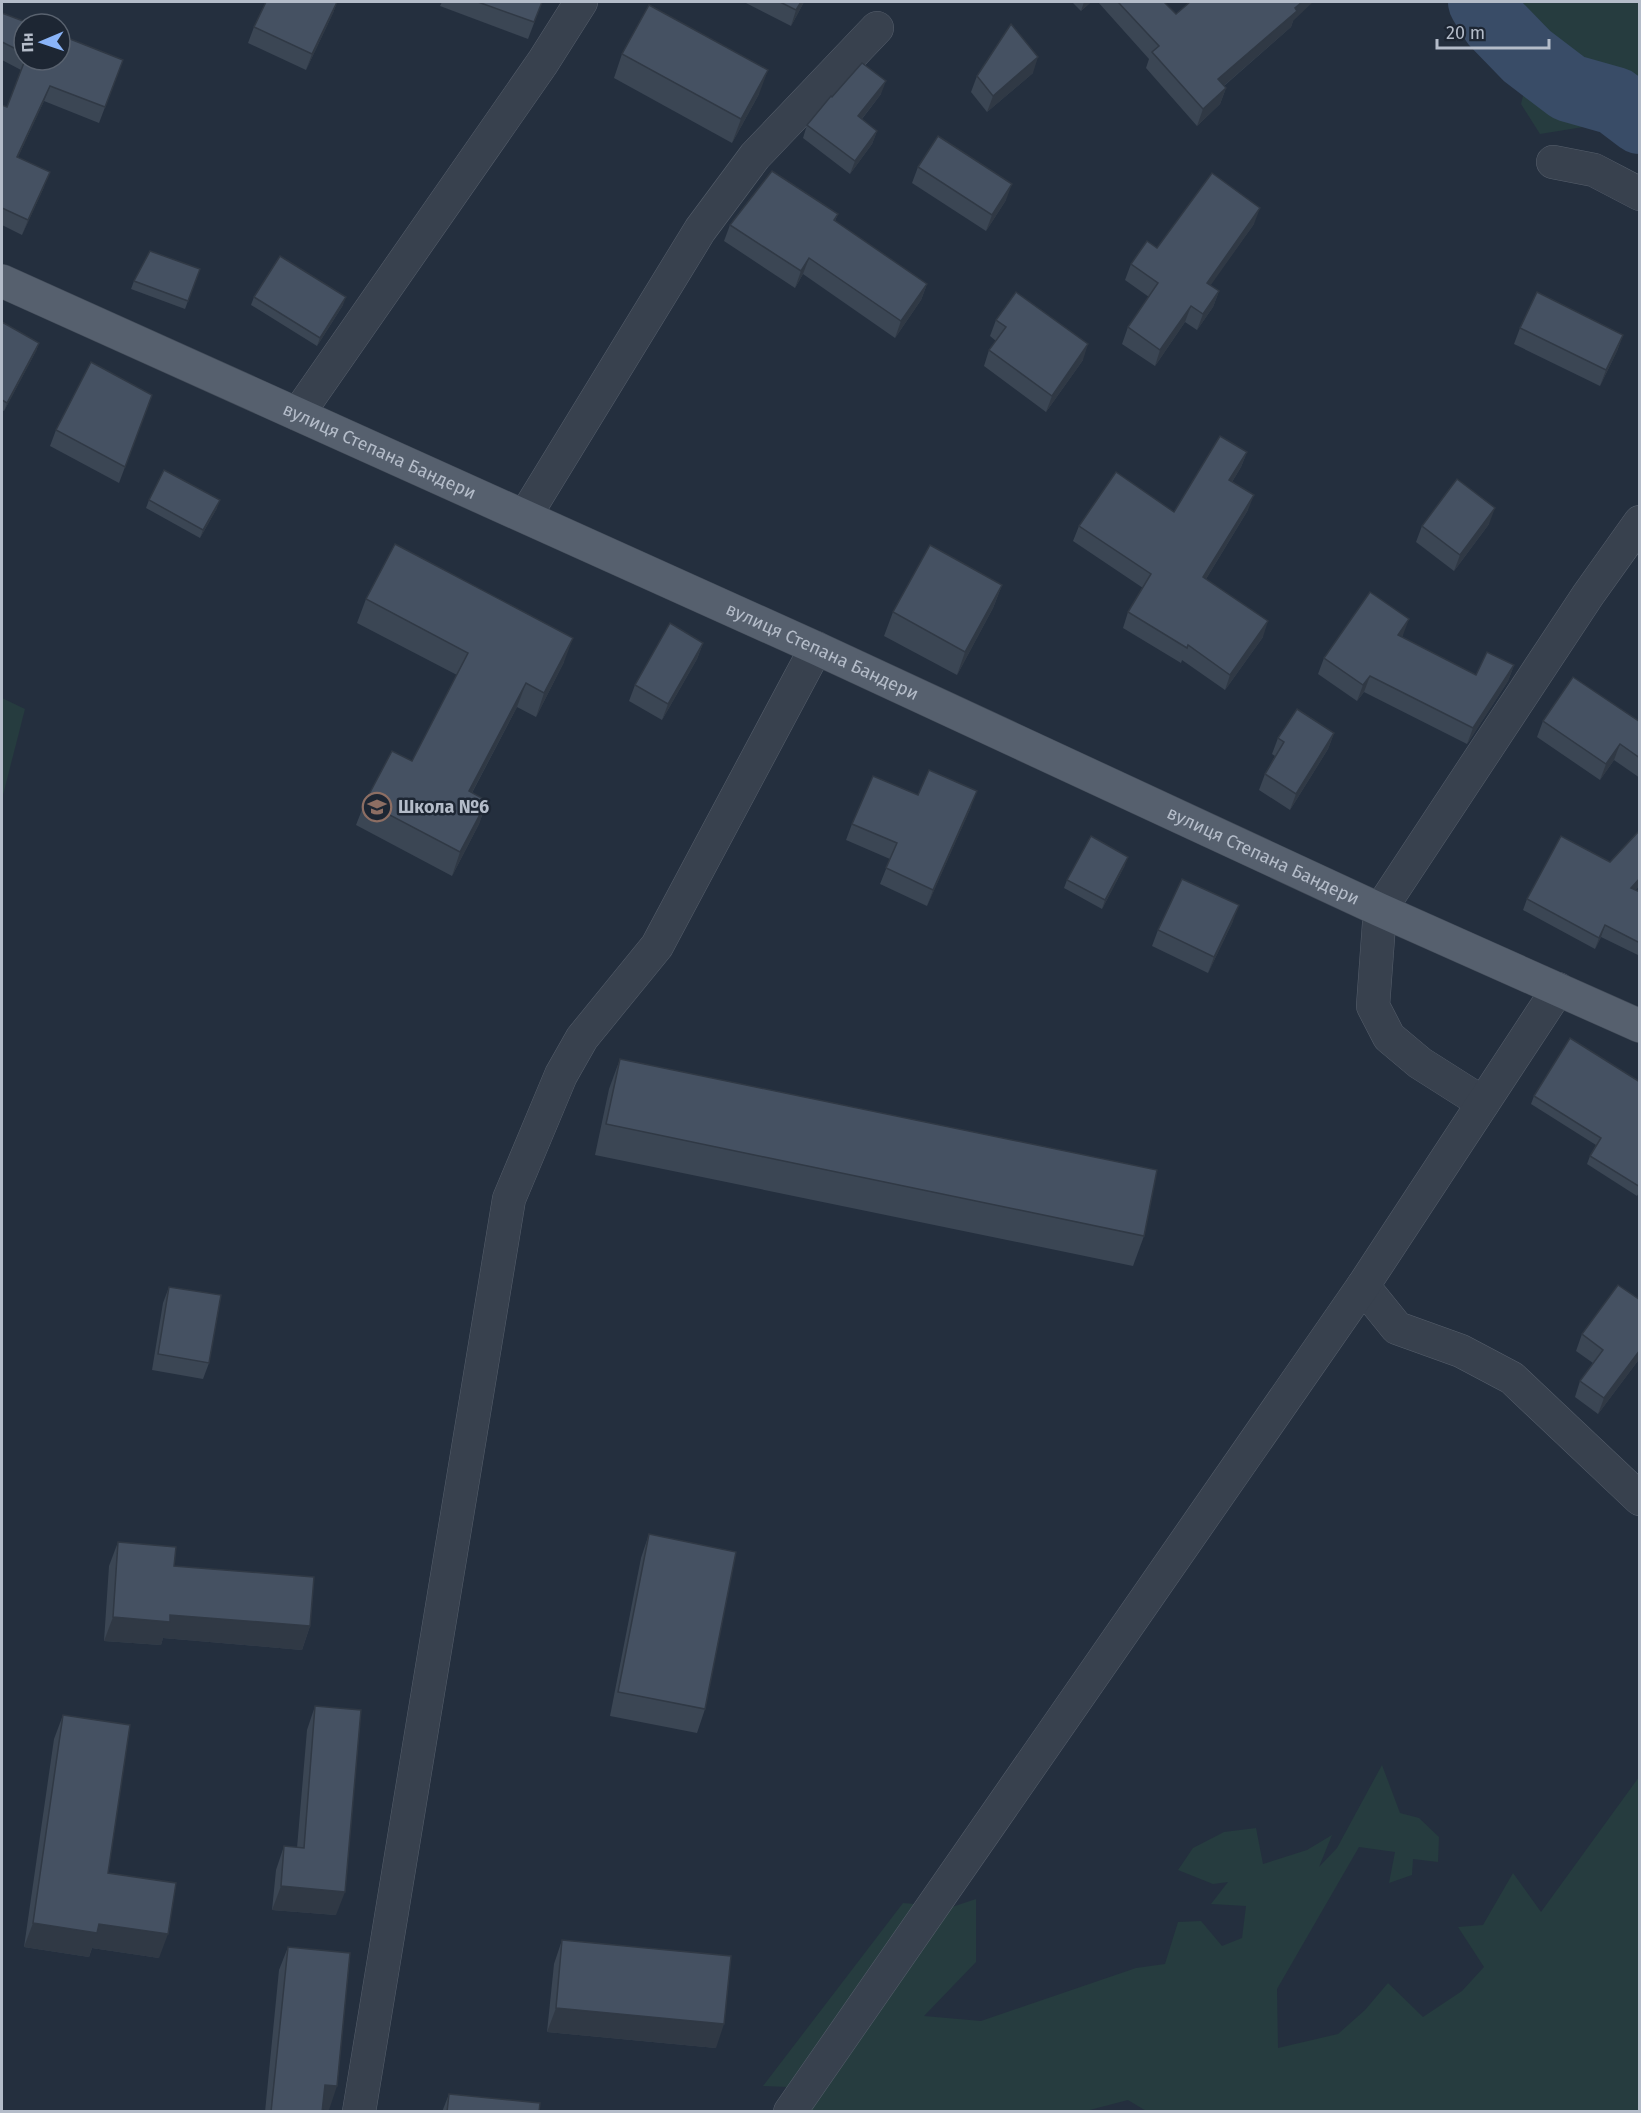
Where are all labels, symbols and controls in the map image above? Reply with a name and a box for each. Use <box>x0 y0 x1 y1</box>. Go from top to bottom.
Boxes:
north arrow <box>12 12 72 72</box>
scale bar <box>1437 12 1550 50</box>
text: 20 m <box>1446 22 1485 44</box>
text: Пн <box>18 32 37 53</box>
street label: вулиця Степана Бандери <box>279 398 479 504</box>
street label: вулиця Степана Бандери <box>722 598 922 705</box>
school or university icon: Школа №6 <box>361 791 393 823</box>
place label: Школа №6 <box>398 796 489 818</box>
street label: вулиця Степана Бандери <box>1164 802 1363 910</box>

